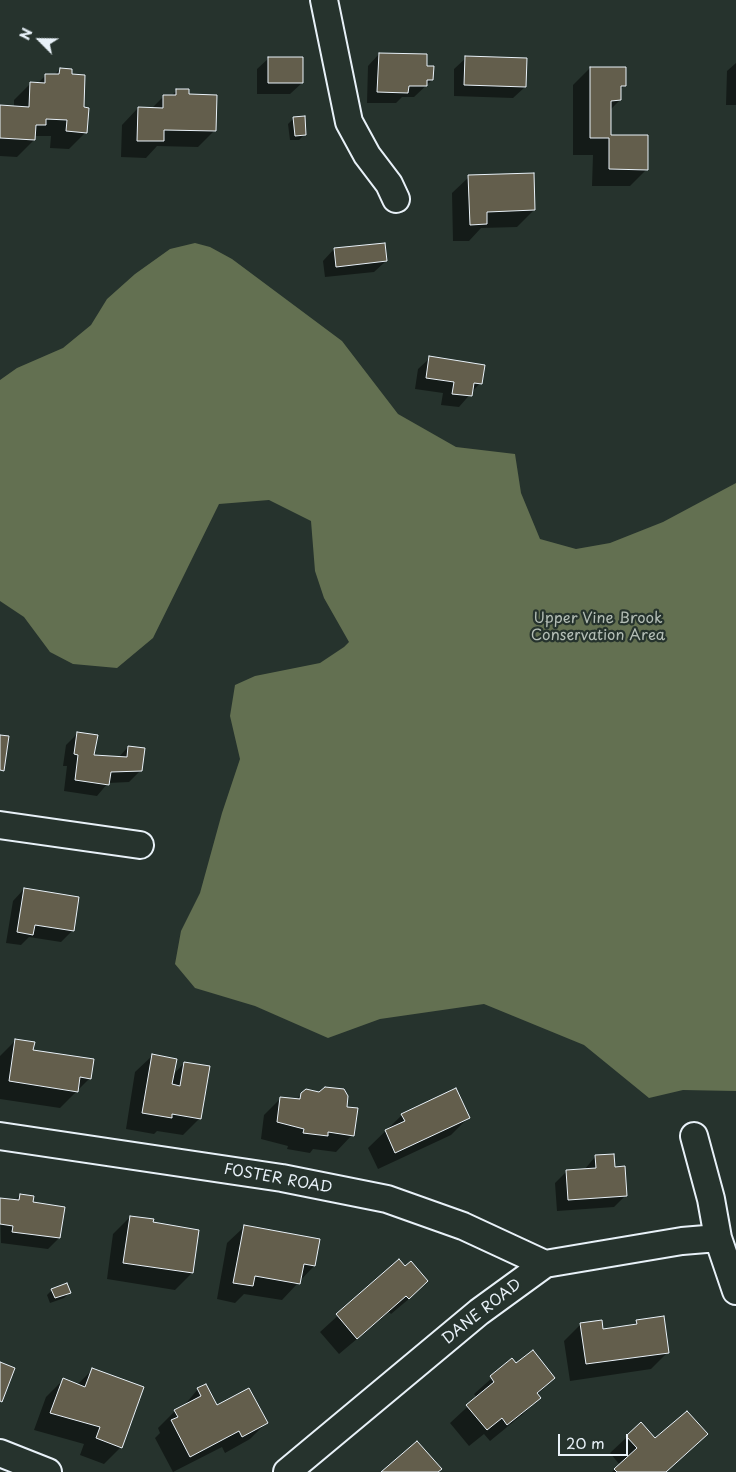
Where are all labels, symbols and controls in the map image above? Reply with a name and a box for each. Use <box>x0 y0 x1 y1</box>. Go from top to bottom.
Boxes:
north arrow <box>15 15 65 65</box>
text: N <box>14 25 38 43</box>
park label: Upper Vine Brook Conservation Area <box>531 610 665 645</box>
street label: FOSTER ROAD <box>222 1161 334 1197</box>
street label: DANE ROAD <box>439 1275 525 1349</box>
scale bar <box>561 1424 631 1456</box>
text: 20 m <box>566 1431 605 1454</box>

